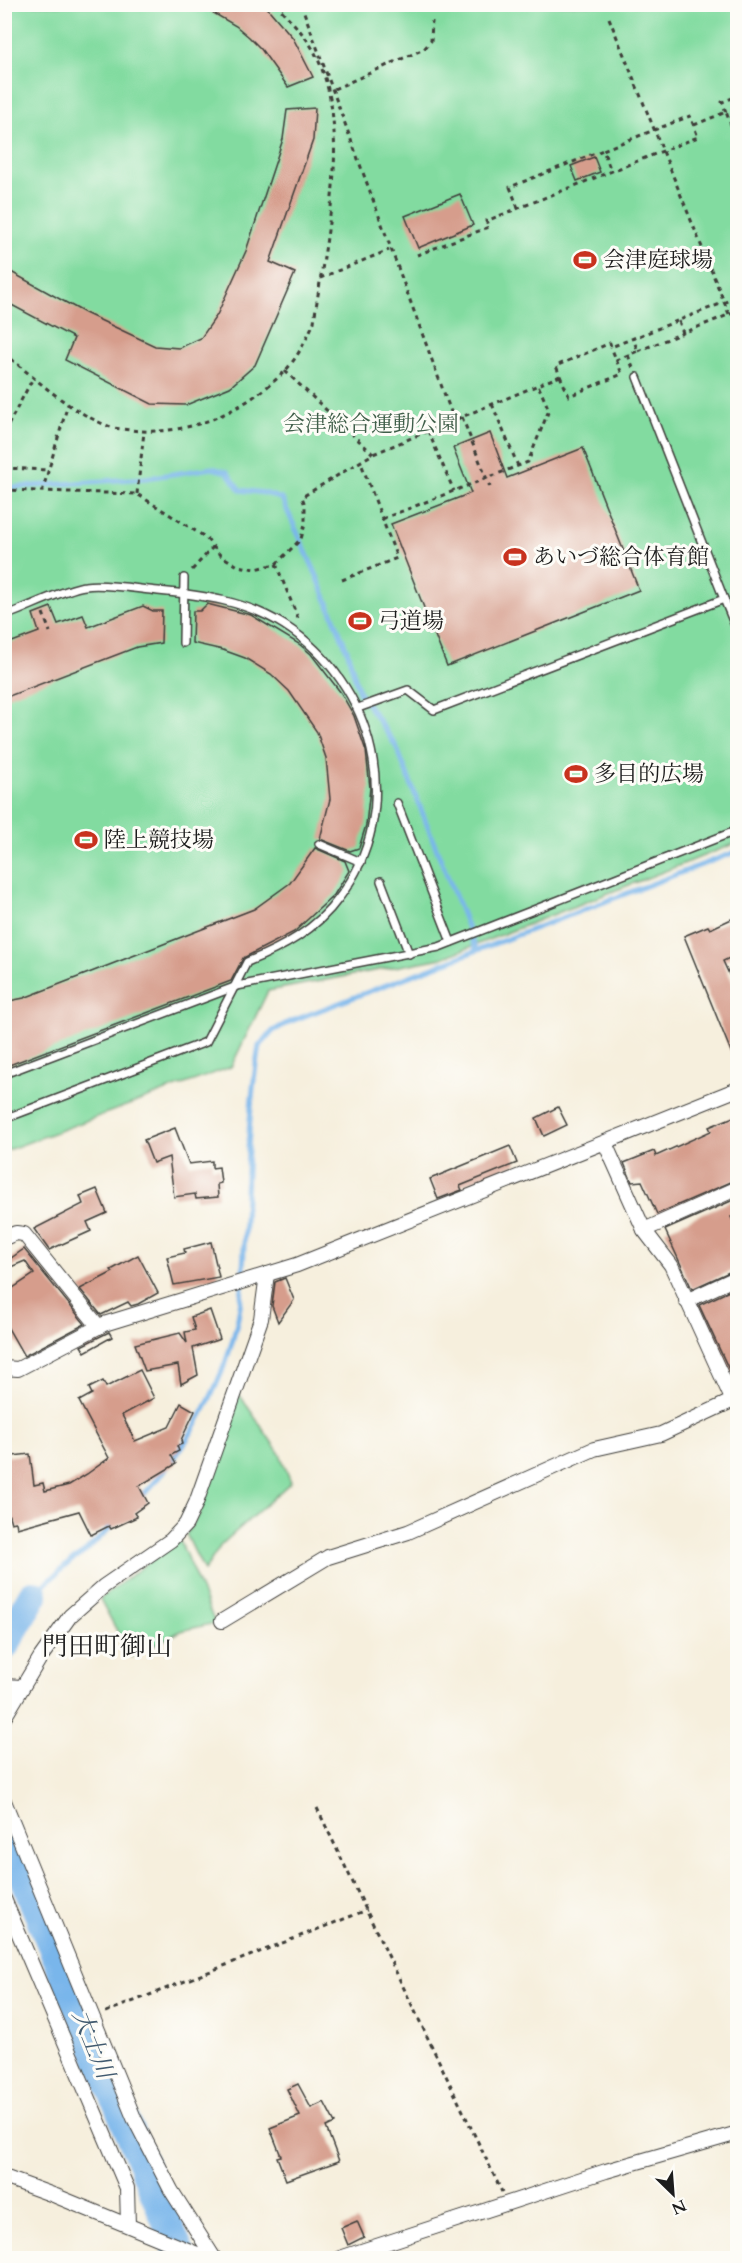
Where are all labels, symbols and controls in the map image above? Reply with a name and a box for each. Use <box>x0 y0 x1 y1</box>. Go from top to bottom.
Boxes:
place label: 会津庭球場 <box>603 245 713 275</box>
sports icon: 会津庭球場 <box>572 247 598 273</box>
park label: 会津総合運動公園 <box>283 409 459 439</box>
place label: あいづ総合体育館 <box>533 542 709 572</box>
sports icon: あいづ総合体育館 <box>502 544 528 570</box>
place label: 弓道場 <box>378 606 444 636</box>
sports icon: 弓道場 <box>347 608 373 634</box>
place label: 多目的広場 <box>594 759 704 789</box>
sports icon: 多目的広場 <box>563 761 589 787</box>
place label: 陸上競技場 <box>104 825 214 855</box>
sports icon: 陸上競技場 <box>73 827 99 853</box>
district label: 門田町御山 <box>42 1629 172 1664</box>
water label: 大土川 <box>64 2004 123 2086</box>
north arrow <box>643 2164 703 2224</box>
text: N <box>668 2194 690 2220</box>

